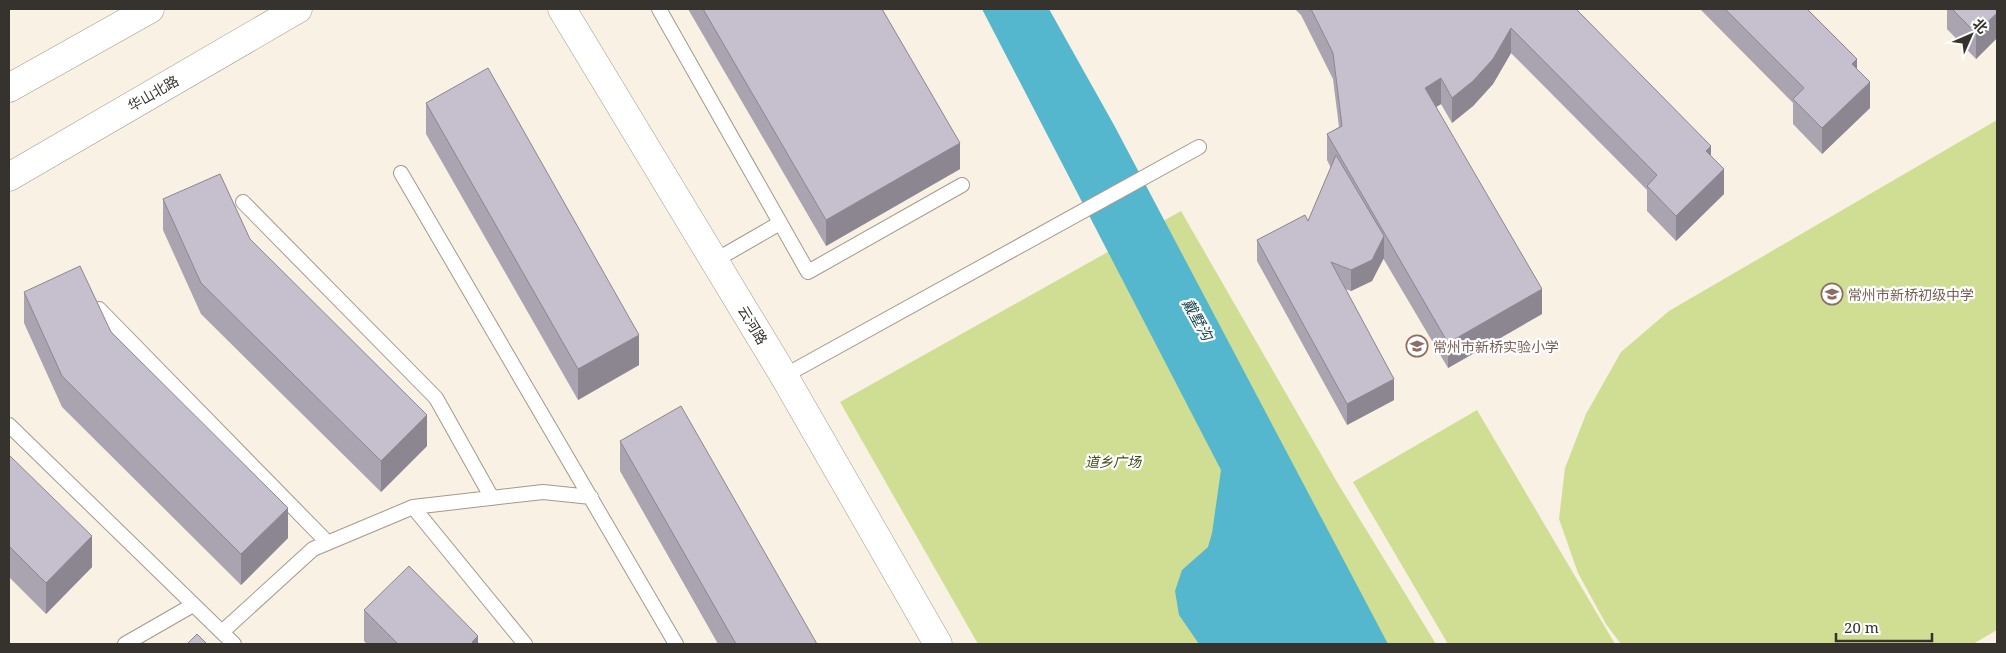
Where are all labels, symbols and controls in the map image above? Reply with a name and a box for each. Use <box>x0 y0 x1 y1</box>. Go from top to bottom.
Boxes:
north arrow <box>1946 10 1996 60</box>
text: 北 <box>1969 14 1992 37</box>
street label: 华山北路 <box>124 71 182 115</box>
school or university icon: 常州市新桥初级中学 <box>1820 282 1844 306</box>
place label: 常州市新桥初级中学 <box>1848 285 1974 304</box>
water label: 戴墅沟 <box>1178 294 1219 345</box>
street label: 云河路 <box>734 302 772 348</box>
school or university icon: 常州市新桥实验小学 <box>1405 334 1429 358</box>
place label: 常州市新桥实验小学 <box>1433 337 1559 356</box>
park label: 道乡广场 <box>1085 452 1142 471</box>
scale bar <box>1836 610 1932 642</box>
text: 20 m <box>1844 617 1879 637</box>

